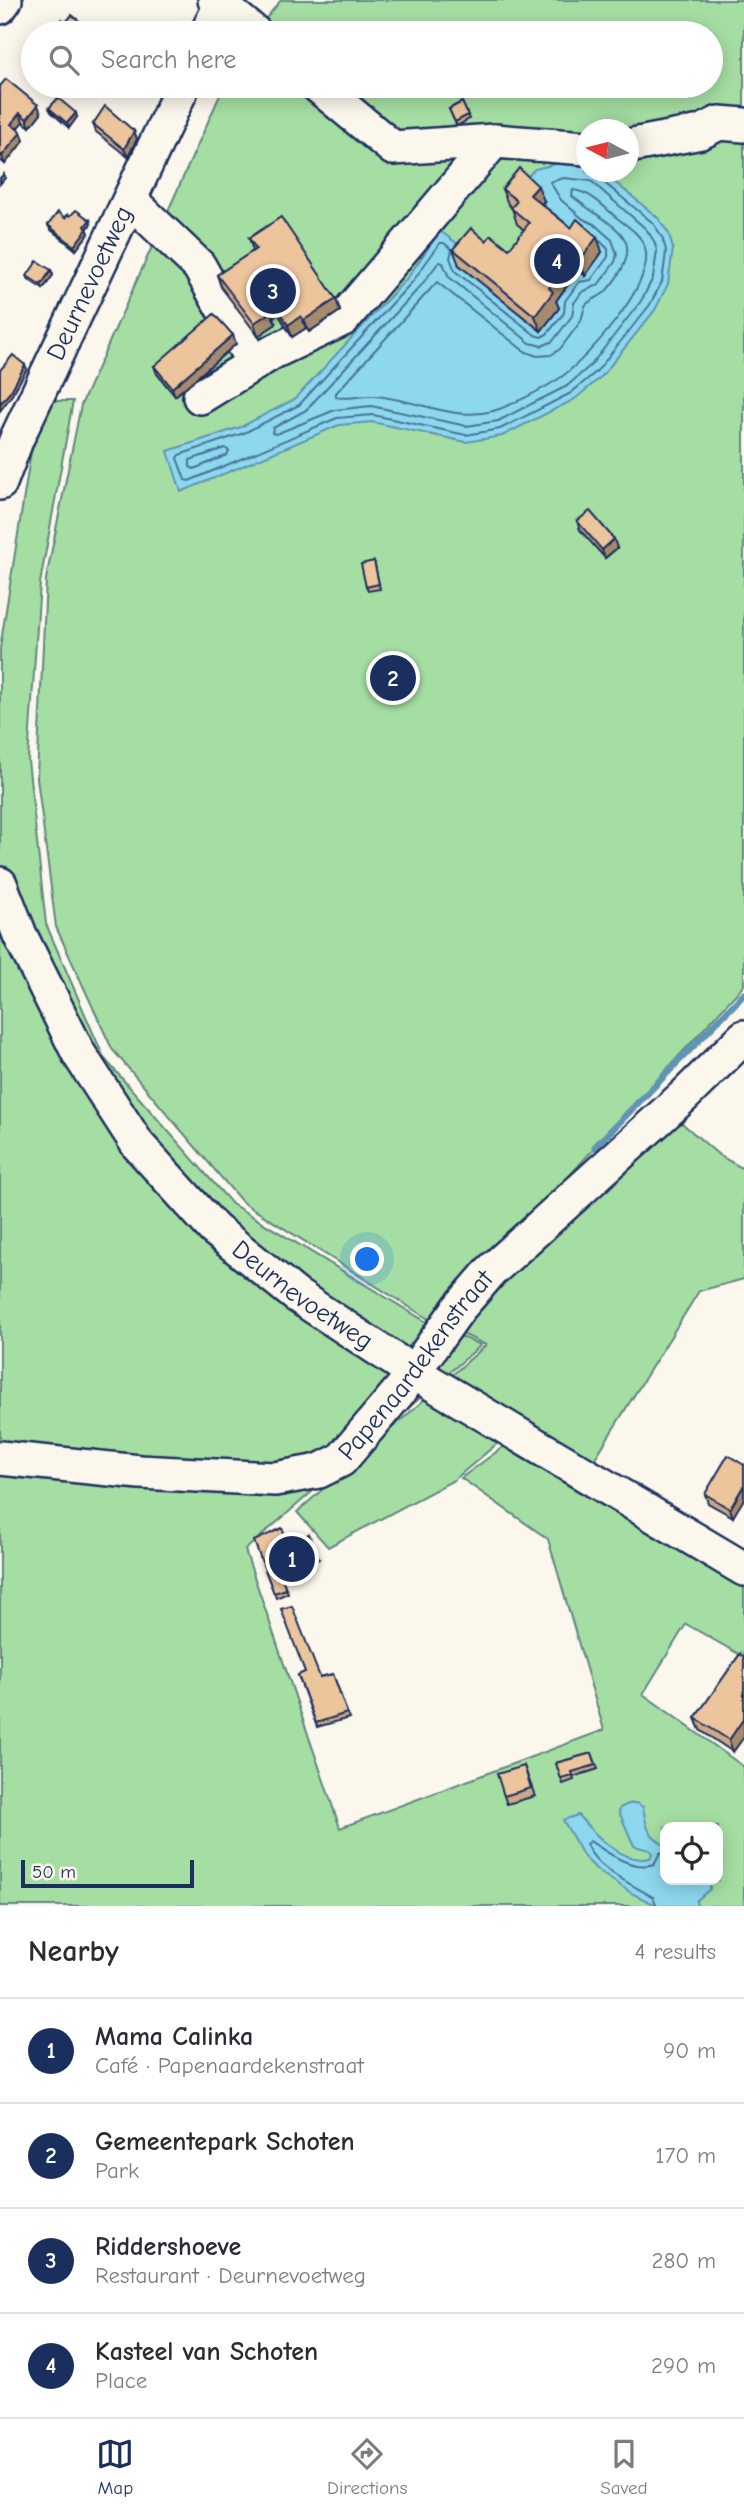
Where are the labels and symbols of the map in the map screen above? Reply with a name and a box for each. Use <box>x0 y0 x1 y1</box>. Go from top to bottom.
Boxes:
north arrow <box>576 119 639 182</box>
street label: Deurnevoetweg <box>41 202 139 365</box>
pin: 4 <box>534 235 580 287</box>
pin: 3 <box>250 265 296 317</box>
pin: 2 <box>370 652 416 704</box>
street label: Deurnevoetweg <box>226 1234 378 1356</box>
your location <box>350 1242 384 1276</box>
street label: Papenaardekenstraat <box>332 1263 501 1466</box>
pin: 1 <box>269 1533 315 1585</box>
scale bar <box>21 1857 194 1889</box>

